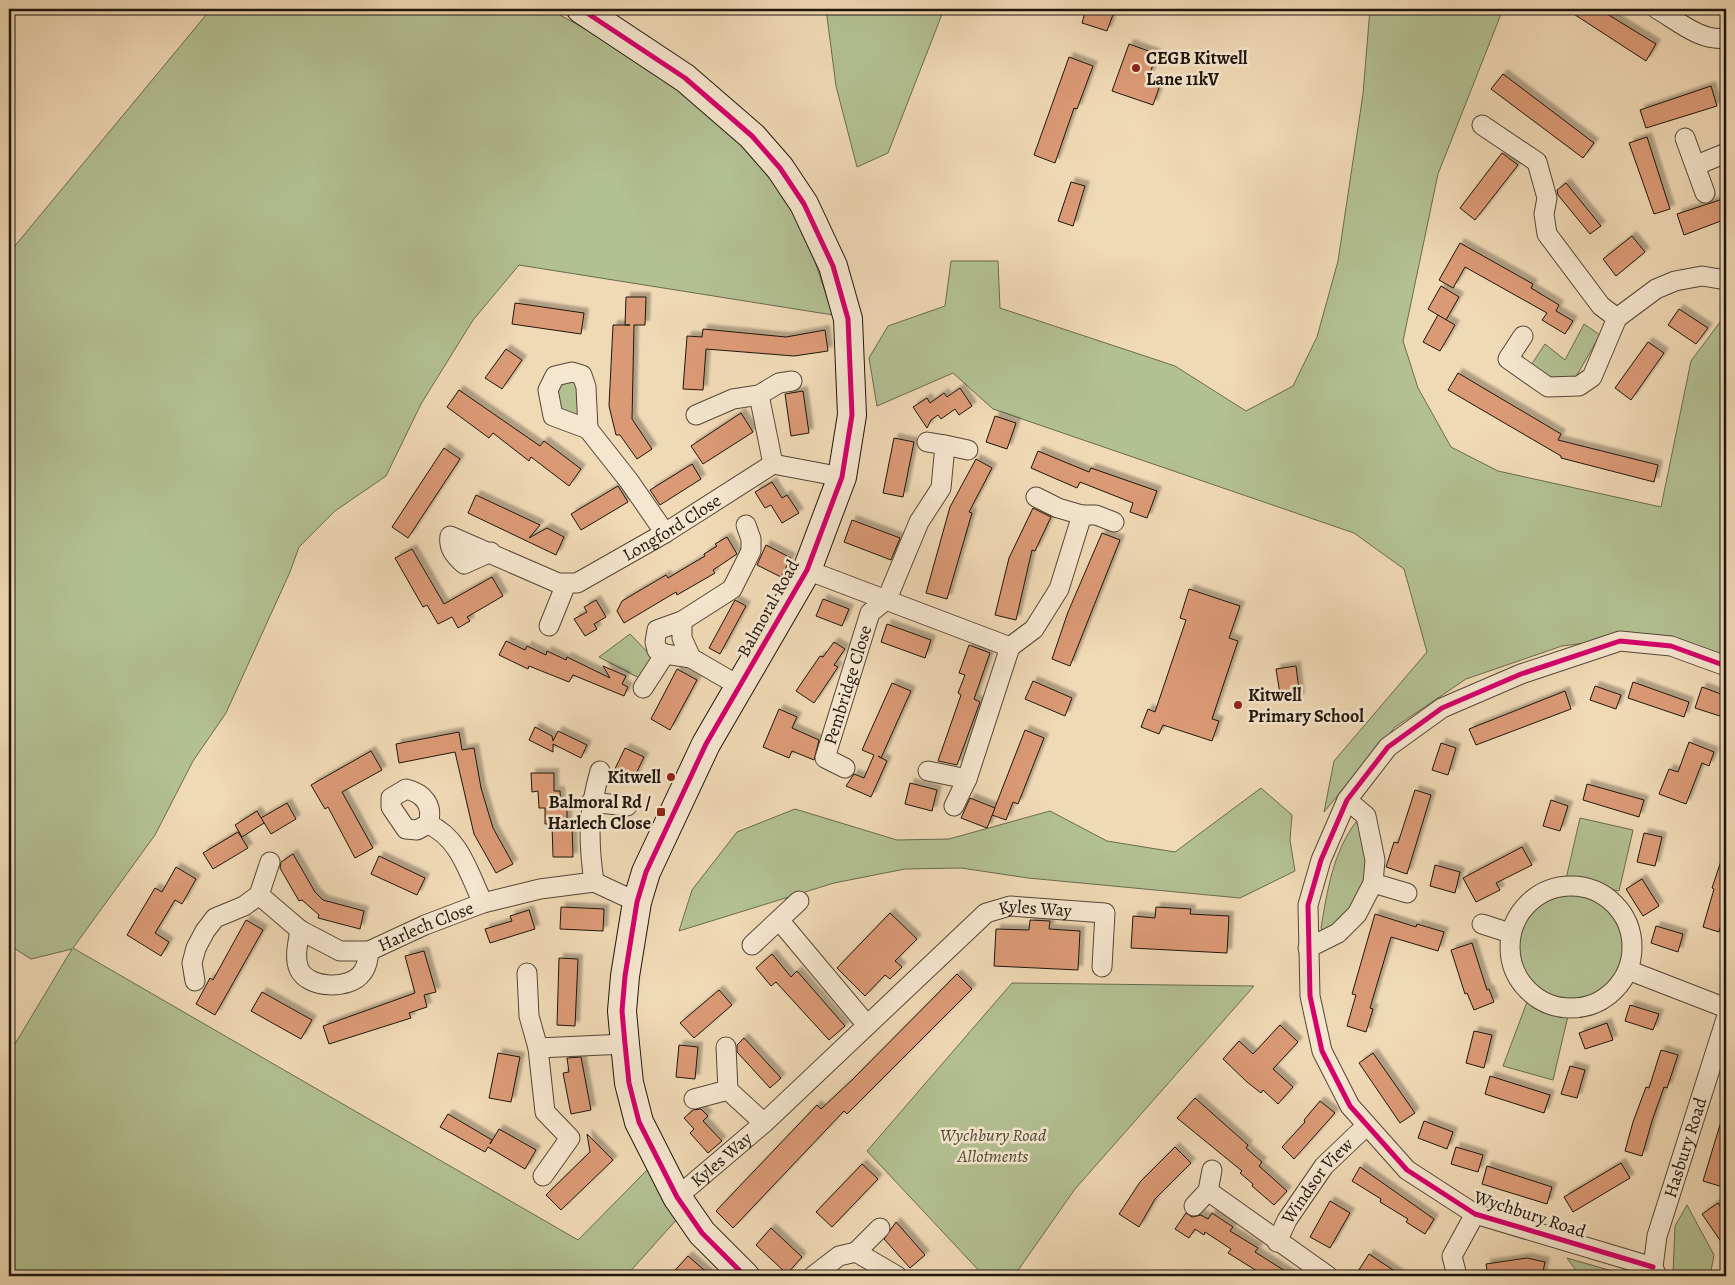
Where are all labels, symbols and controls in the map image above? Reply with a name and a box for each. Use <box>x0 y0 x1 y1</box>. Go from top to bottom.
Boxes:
place label: CEGB Kitwell Lane 11kV <box>1146 46 1248 91</box>
marker: CEGB Kitwell Lane 11kV <box>1130 62 1142 74</box>
street label: Longford Close <box>618 488 726 567</box>
street label: Balmoral Road <box>731 555 805 661</box>
street label: Pembridge Close <box>818 622 878 747</box>
place label: Kitwell Primary School <box>1248 683 1364 728</box>
marker: Kitwell Primary School <box>1232 699 1244 711</box>
place label: Kitwell <box>607 765 661 789</box>
marker: Kitwell <box>665 771 677 783</box>
place label: Balmoral Rd / Harlech Close <box>547 790 651 835</box>
marker: Balmoral Rd / Harlech Close <box>655 806 667 818</box>
street label: Kyles Way <box>996 894 1074 923</box>
street label: Harlech Close <box>374 896 477 957</box>
street label: Hasbury Road <box>1658 1094 1712 1201</box>
park label: Wychbury Road Allotments <box>940 1123 1047 1168</box>
street label: Kyles Way <box>685 1126 758 1192</box>
street label: Windsor View <box>1275 1132 1359 1229</box>
street label: Wychbury Road <box>1470 1184 1589 1243</box>

